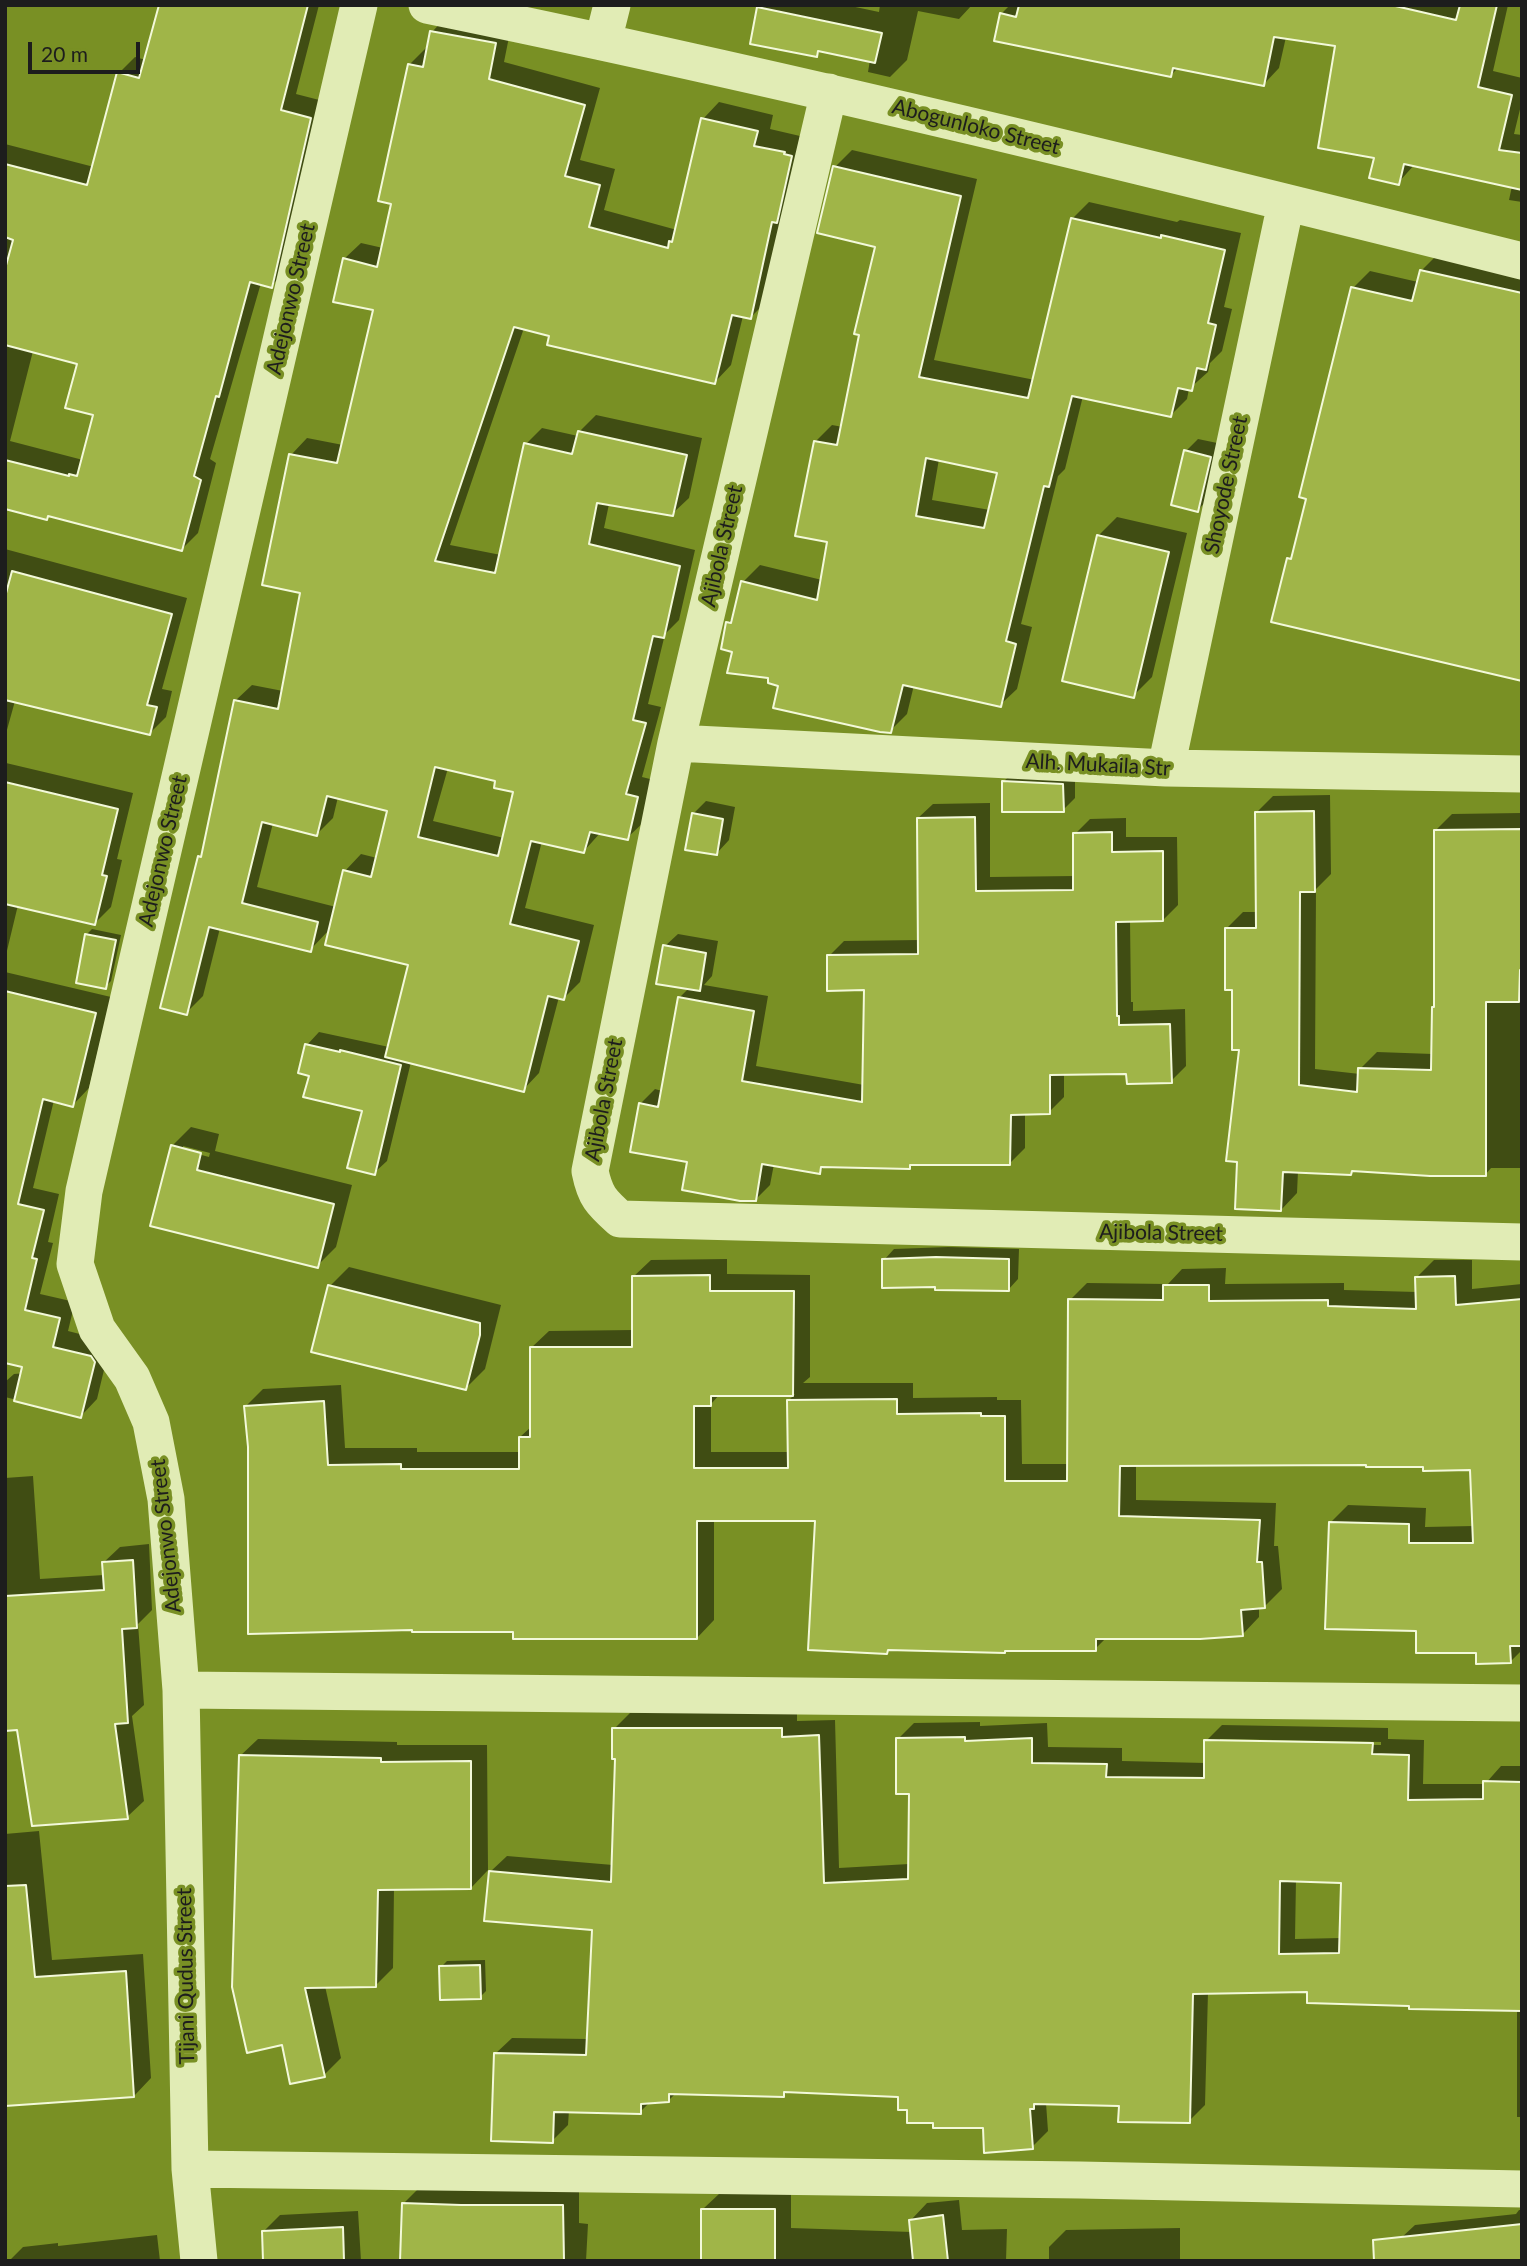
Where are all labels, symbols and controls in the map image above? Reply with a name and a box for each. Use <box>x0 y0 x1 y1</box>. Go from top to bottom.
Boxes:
scale bar <box>32 28 144 72</box>
text: 20 m <box>41 41 88 66</box>
street label: Abogunloko Street <box>890 94 1062 160</box>
street label: Adejonwo Street <box>261 221 321 377</box>
street label: Shoyode Street <box>1199 414 1253 556</box>
street label: Ajibola Street <box>696 483 748 609</box>
street label: Alh. Mukaila Str <box>1025 749 1171 781</box>
street label: Adejonwo Street <box>133 773 193 929</box>
street label: Ajibola Street <box>580 1037 628 1163</box>
street label: Ajibola Street <box>1099 1219 1223 1247</box>
street label: Adejonwo Street <box>145 1458 187 1614</box>
street label: Tijani Qudus Street <box>172 1888 200 2064</box>

